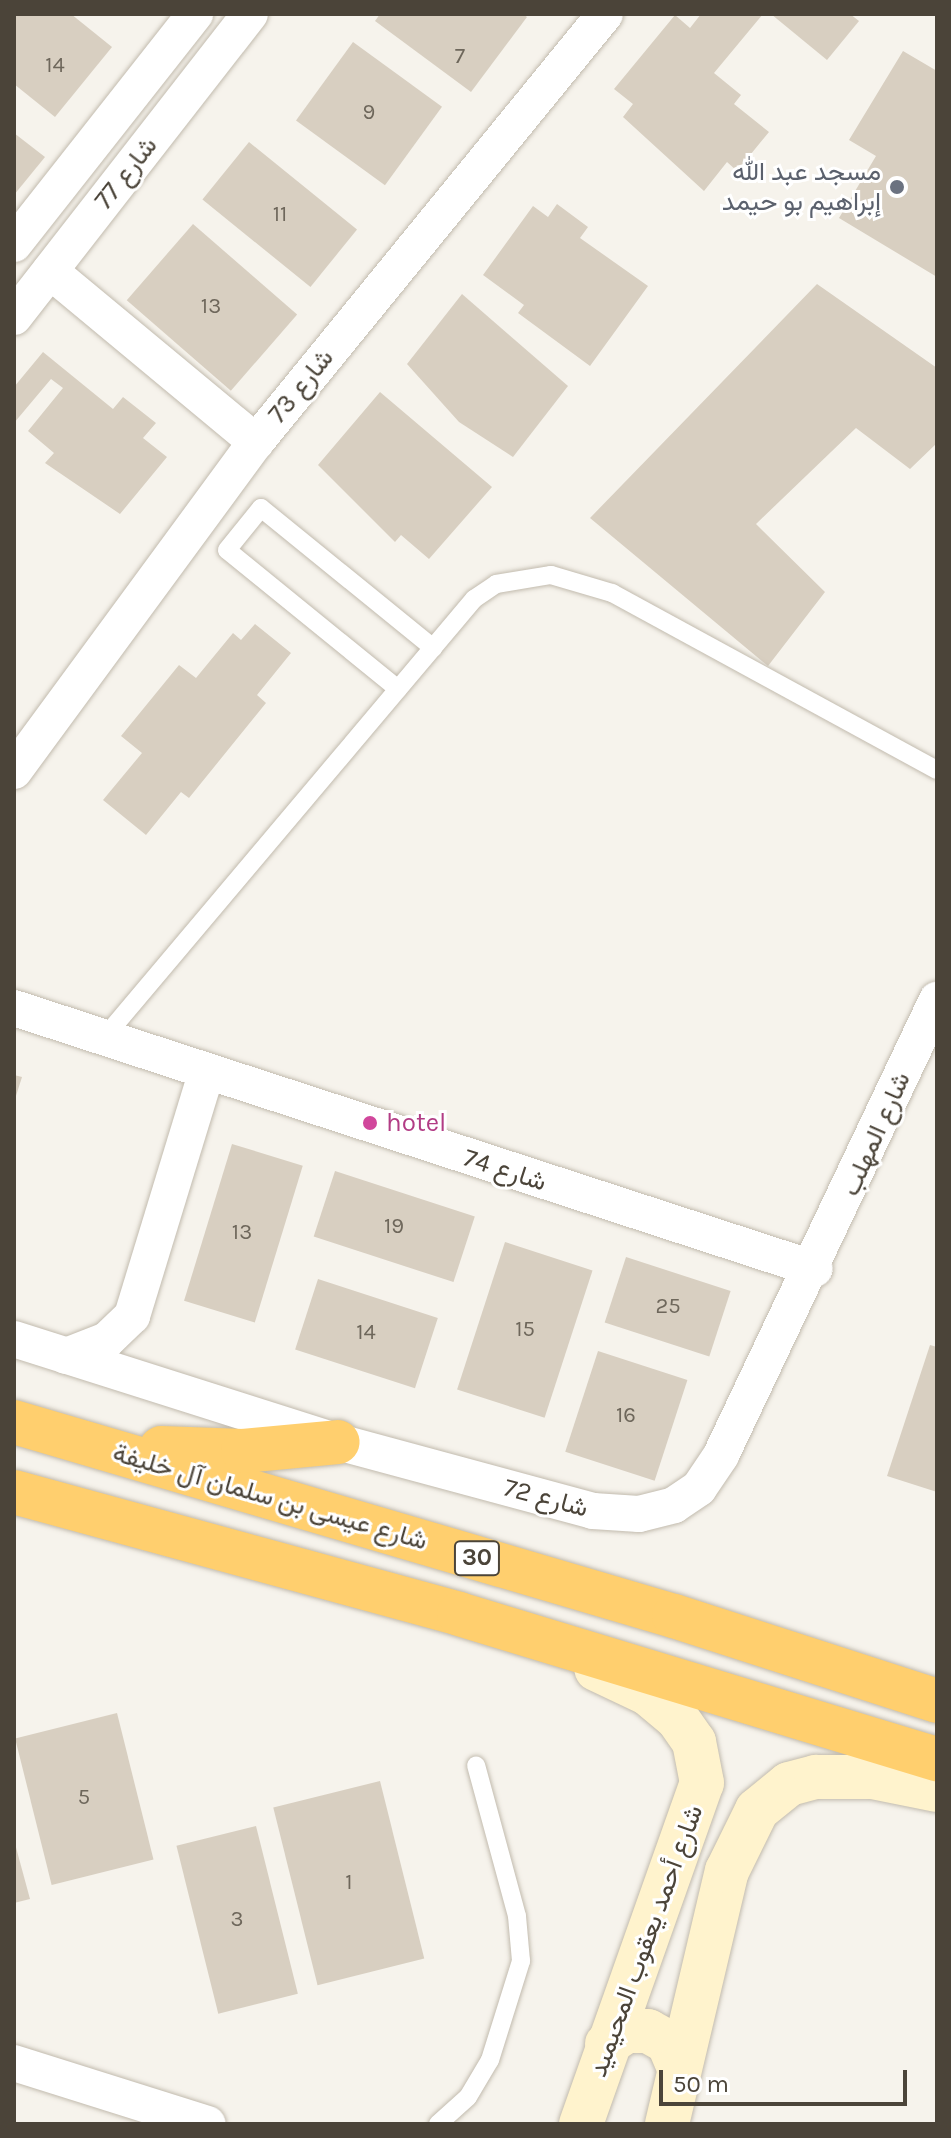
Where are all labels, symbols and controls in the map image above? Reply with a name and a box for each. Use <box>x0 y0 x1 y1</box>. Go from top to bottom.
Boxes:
house number: 7 <box>455 44 465 70</box>
house number: 14 <box>45 53 65 79</box>
house number: 9 <box>363 100 375 126</box>
street label: شارع 77 <box>88 131 164 215</box>
place label: مسجد عبد الله إبراهيم بو حيمد <box>722 156 881 218</box>
marker: مسجد عبد الله إبراهيم بو حيمد <box>888 178 906 196</box>
house number: 11 <box>273 202 287 228</box>
house number: 13 <box>201 294 221 320</box>
street label: شارع 73 <box>262 343 340 429</box>
street label: شارع المهلب <box>835 1067 917 1201</box>
place label: hotel <box>386 1107 446 1139</box>
marker: hotel <box>361 1114 379 1132</box>
street label: شارع 74 <box>460 1142 550 1198</box>
house number: 19 <box>384 1214 404 1240</box>
house number: 13 <box>232 1220 252 1246</box>
house number: 25 <box>655 1294 681 1320</box>
house number: 15 <box>515 1317 535 1343</box>
house number: 14 <box>356 1320 376 1346</box>
house number: 16 <box>616 1403 636 1429</box>
street label: شارع عيسى بن سلمان آل خليفة <box>109 1437 431 1557</box>
street label: شارع 72 <box>501 1472 591 1524</box>
road number: 30 <box>453 1538 501 1578</box>
house number: 5 <box>78 1785 90 1811</box>
street label: شارع أحمد يعقوب المحيميد <box>582 1801 710 2081</box>
house number: 1 <box>345 1870 353 1896</box>
house number: 3 <box>231 1907 243 1933</box>
scale bar <box>663 2054 911 2104</box>
text: 50 m <box>673 2070 729 2098</box>

